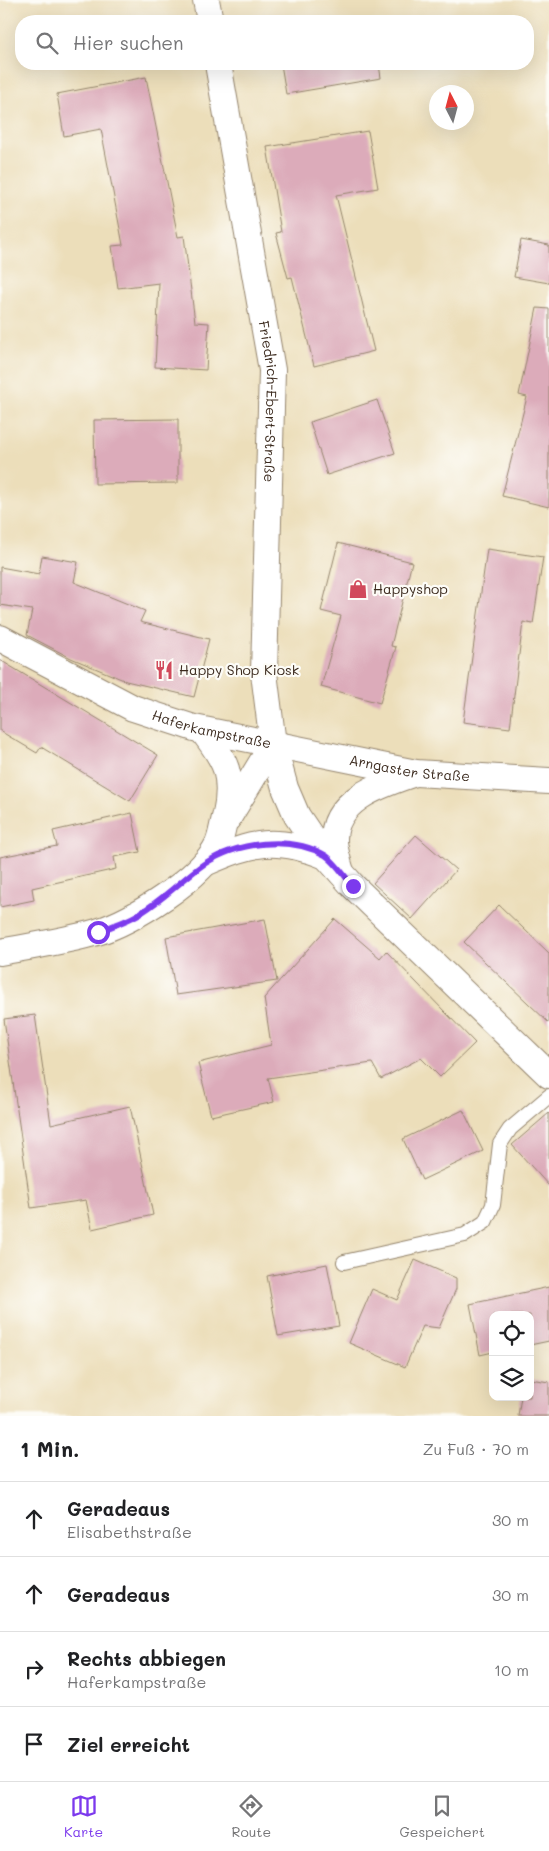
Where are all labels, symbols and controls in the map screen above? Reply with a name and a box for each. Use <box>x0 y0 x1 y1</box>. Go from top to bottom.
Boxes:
search box <box>15 15 534 70</box>
icon: search <box>33 29 61 57</box>
text: Hier suchen <box>73 30 184 55</box>
north arrow <box>429 85 474 130</box>
street label: Friedrich-Ebert-Straße <box>254 319 282 483</box>
shop icon: Happyshop <box>347 578 369 600</box>
place label: Happyshop <box>373 579 448 598</box>
restaurant icon: Happy Shop Kiosk <box>153 659 175 681</box>
place label: Happy Shop Kiosk <box>179 660 299 679</box>
street label: Haferkampstraße <box>150 705 273 752</box>
street label: Arngaster Straße <box>348 750 470 785</box>
route end <box>342 875 365 898</box>
route start <box>87 921 110 944</box>
map controls <box>489 1311 534 1401</box>
button: locate <box>489 1311 534 1356</box>
button: layers <box>489 1356 534 1401</box>
text: 1 Min. <box>20 1435 79 1462</box>
text: Zu Fuß · 70 m <box>423 1438 529 1459</box>
text: Geradeaus <box>67 1496 170 1521</box>
icon: ahead <box>20 1505 48 1533</box>
text: 30 m <box>492 1509 529 1530</box>
text: Elisabethstraße <box>67 1521 192 1542</box>
icon: ahead <box>20 1580 48 1608</box>
text: Geradeaus <box>67 1582 170 1607</box>
text: 30 m <box>492 1584 529 1605</box>
text: Rechts abbiegen <box>67 1646 226 1671</box>
icon: right <box>20 1655 48 1683</box>
text: 10 m <box>494 1659 529 1680</box>
text: Haferkampstraße <box>67 1671 207 1692</box>
icon: arrive <box>20 1730 48 1758</box>
text: Ziel erreicht <box>67 1732 190 1757</box>
tab: Karte <box>64 1792 103 1841</box>
tab: Route <box>231 1792 271 1841</box>
tab: Gespeichert <box>399 1792 485 1841</box>

